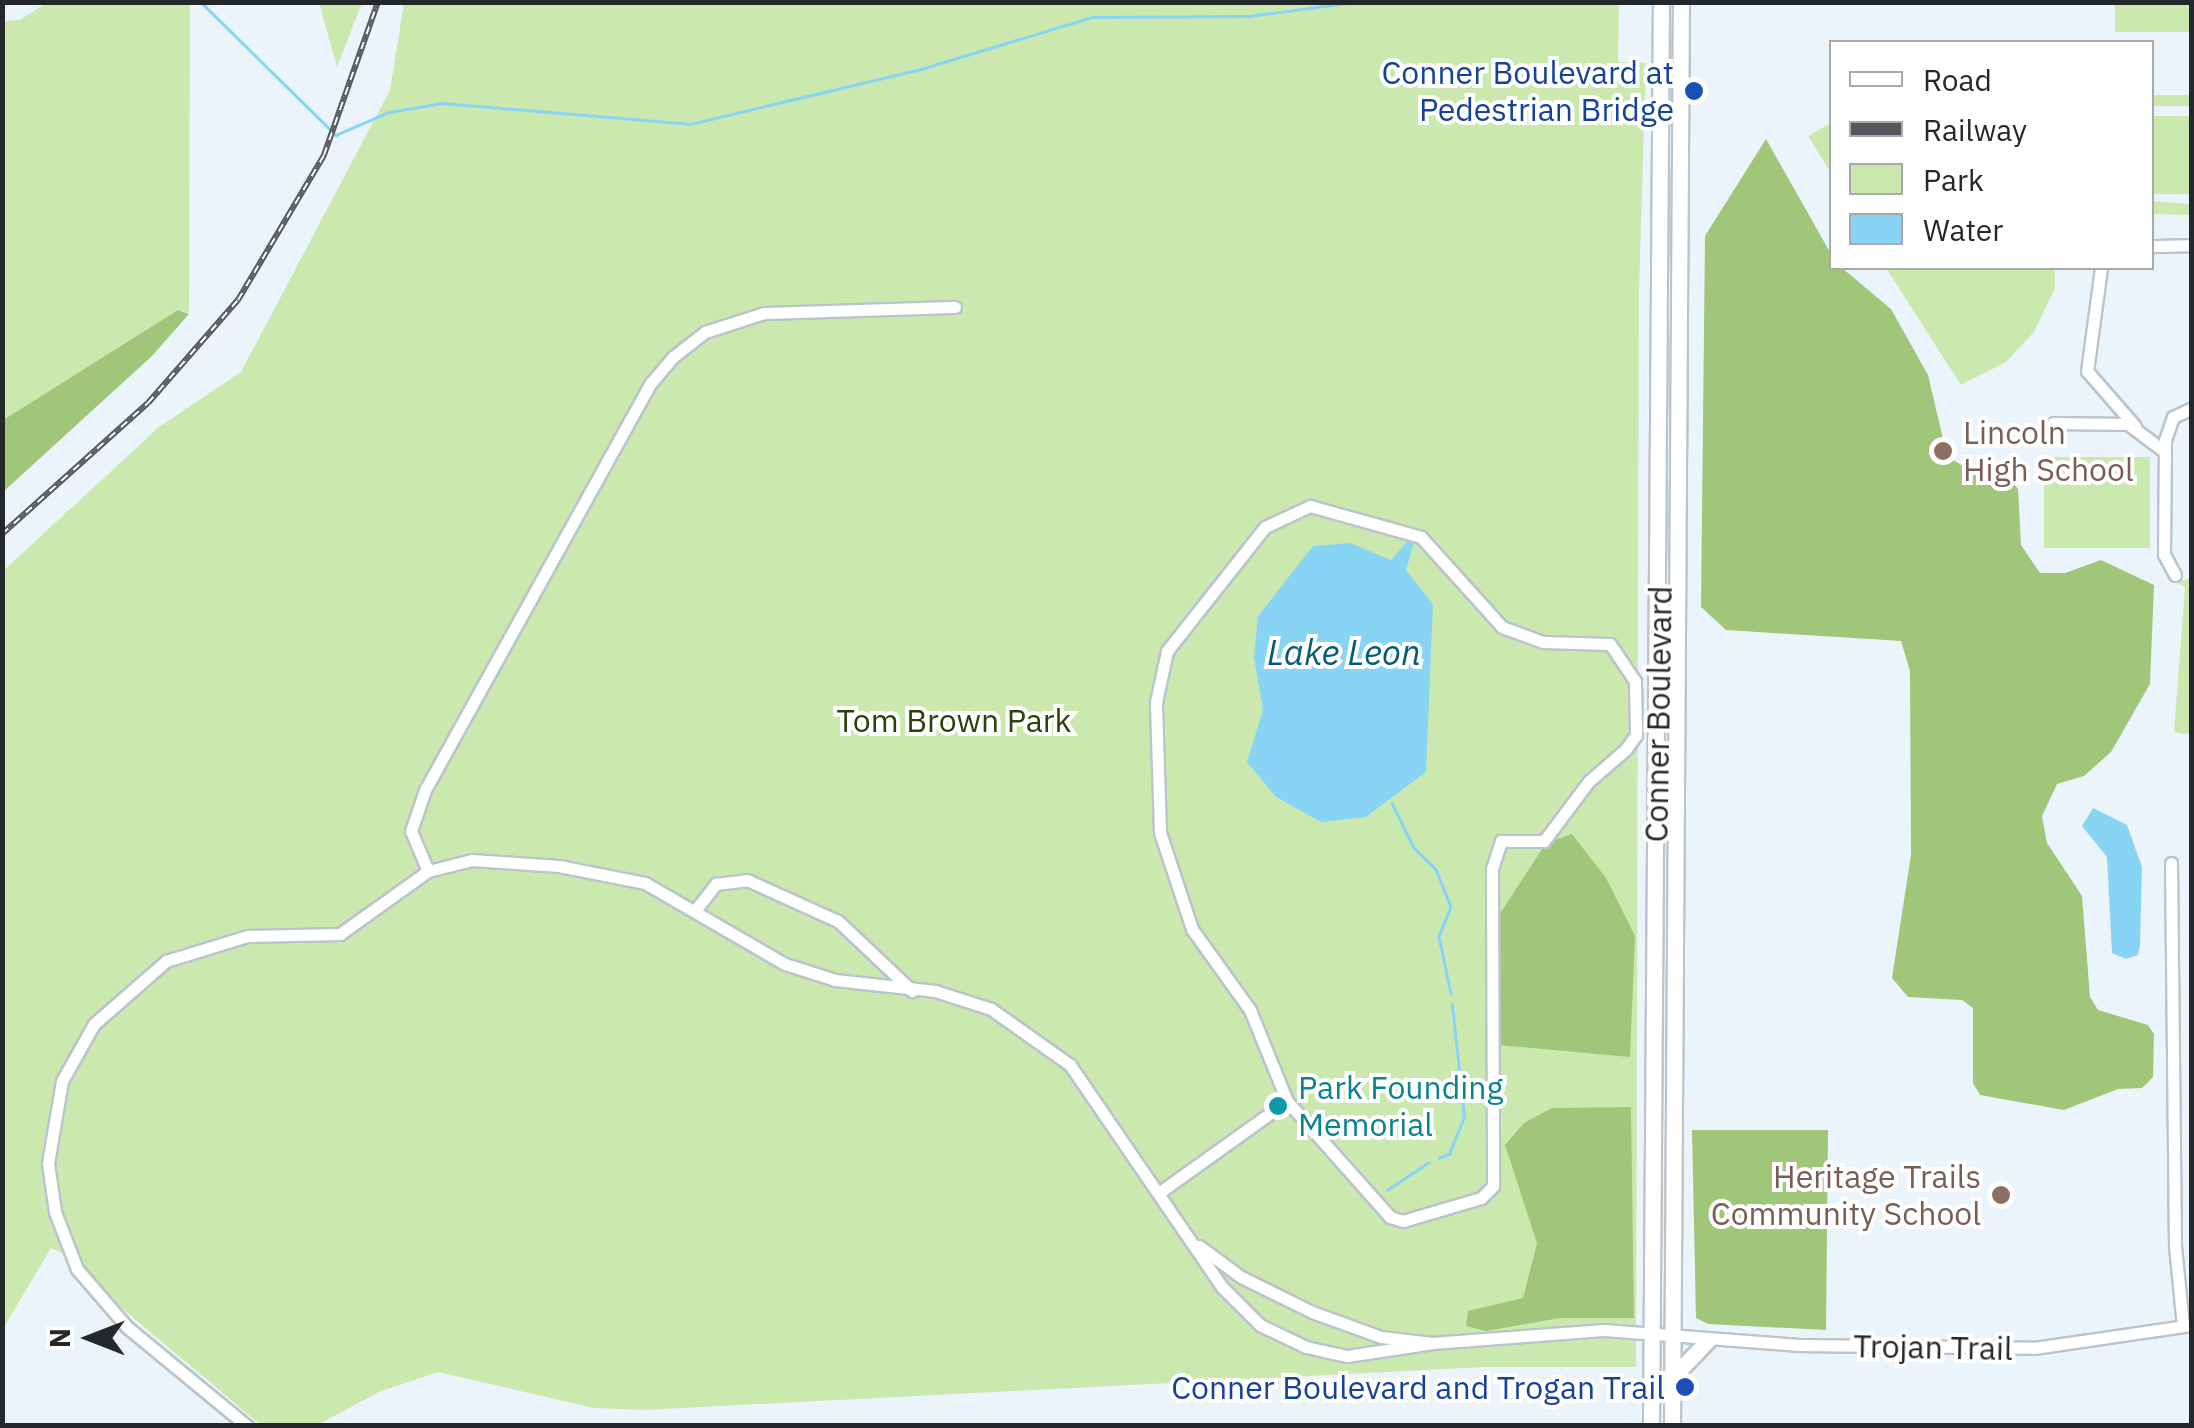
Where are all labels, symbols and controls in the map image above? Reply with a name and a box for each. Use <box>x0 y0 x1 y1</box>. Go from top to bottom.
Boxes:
legend <box>1829 40 2154 270</box>
place label: Conner Boulevard at Pedestrian Bridge <box>1381 54 1674 129</box>
text: Road <box>1923 60 1992 99</box>
marker: Conner Boulevard at Pedestrian Bridge <box>1683 80 1705 102</box>
text: Railway <box>1923 110 2027 149</box>
text: Park <box>1923 160 1984 199</box>
text: Water <box>1923 210 2003 249</box>
place label: Lincoln High School <box>1963 414 2134 489</box>
marker: Lincoln High School <box>1932 440 1954 462</box>
street label: Conner Boulevard <box>1637 585 1679 843</box>
water label: Lake Leon <box>1267 631 1421 673</box>
park label: Tom Brown Park <box>837 701 1071 739</box>
place label: Park Founding Memorial <box>1298 1069 1503 1144</box>
marker: Park Founding Memorial <box>1267 1095 1289 1117</box>
place label: Heritage Trails Community School <box>1711 1158 1981 1233</box>
marker: Heritage Trails Community School <box>1990 1184 2012 1206</box>
north arrow <box>40 1288 140 1388</box>
street label: Trojan Trail <box>1853 1326 2013 1368</box>
text: N <box>41 1328 78 1348</box>
place label: Conner Boulevard and Trogan Trail <box>1171 1368 1665 1406</box>
marker: Conner Boulevard and Trogan Trail <box>1674 1376 1696 1398</box>

